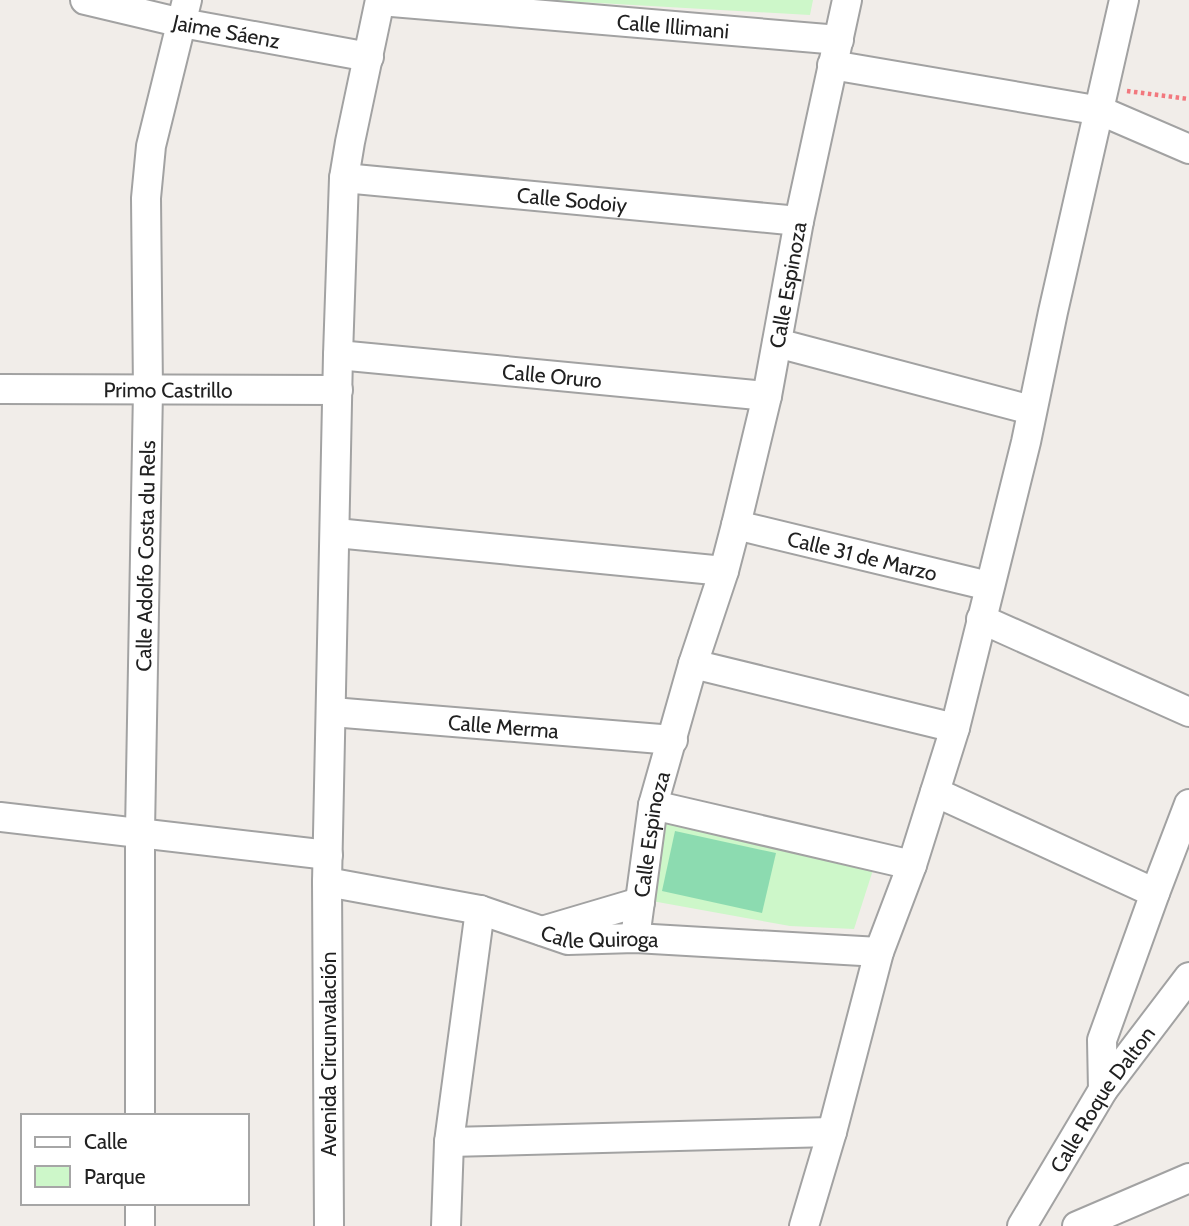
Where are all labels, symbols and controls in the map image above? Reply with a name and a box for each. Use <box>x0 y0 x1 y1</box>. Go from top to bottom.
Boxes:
street label: Jaime Sáenz <box>169 9 282 53</box>
street label: Calle Illimani <box>616 9 730 43</box>
street label: Calle Sodoiy <box>516 182 629 217</box>
street label: Calle Espinoza <box>764 220 811 350</box>
street label: Calle Oruro <box>501 358 603 393</box>
street label: Primo Castrillo <box>103 377 233 402</box>
street label: Calle Adolfo Costa du Rels <box>130 440 160 672</box>
street label: Calle 31 de Marzo <box>785 525 940 586</box>
street label: Calle Merma <box>447 709 560 743</box>
street label: Calle Espinoza <box>628 768 674 899</box>
street label: Calle Quiroga <box>538 919 659 952</box>
street label: Avenida Circunvalación <box>316 952 341 1156</box>
street label: Calle Roque Dalton <box>1044 1021 1160 1177</box>
legend <box>21 1114 248 1205</box>
text: Calle <box>84 1129 128 1154</box>
text: Parque <box>84 1164 146 1189</box>

